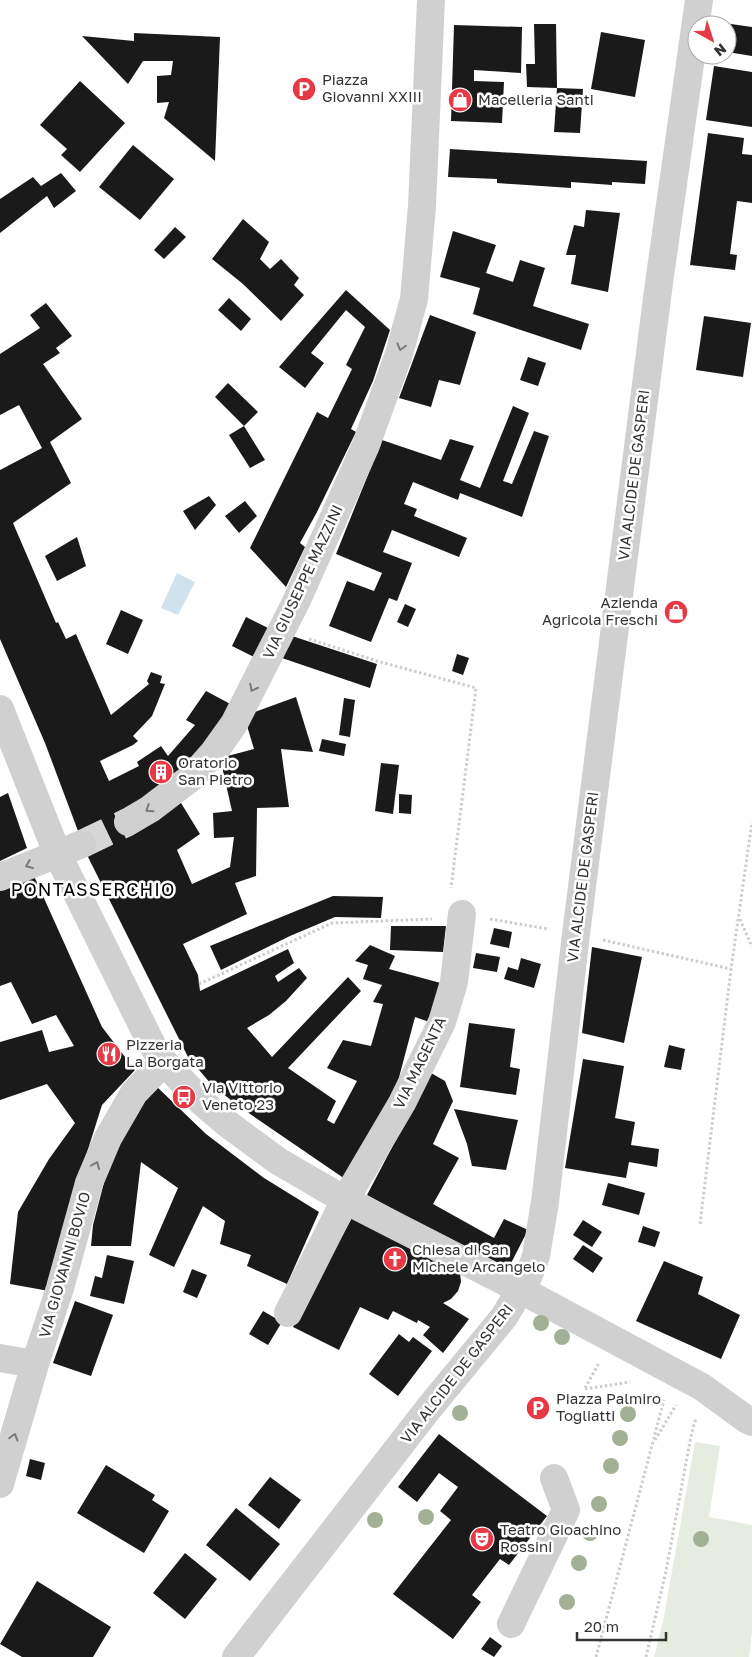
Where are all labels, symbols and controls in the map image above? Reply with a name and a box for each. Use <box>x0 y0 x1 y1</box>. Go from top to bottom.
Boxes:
north arrow <box>687 15 737 65</box>
text: N <box>711 41 730 60</box>
place label: Piazza Giovanni XXIII <box>322 70 422 105</box>
parking icon: Piazza Giovanni XXIII <box>291 76 317 102</box>
shop icon: Macelleria Santi <box>447 87 473 113</box>
place label: Macelleria Santi <box>478 90 594 108</box>
one-way arrow <box>396 342 407 351</box>
street label: VIA ALCIDE DE GASPERI <box>614 388 652 561</box>
street label: VIA GIUSEPPE MAZZINI <box>258 502 346 662</box>
place label: Azienda Agricola Freschi <box>542 593 658 628</box>
shop icon: Azienda Agricola Freschi <box>663 599 689 625</box>
one-way arrow <box>249 682 259 691</box>
place label: Oratorio San Pietro <box>178 753 252 788</box>
building icon: Oratorio San Pietro <box>148 759 174 785</box>
street label: VIA ALCIDE DE GASPERI <box>563 790 601 963</box>
one-way arrow <box>145 803 154 812</box>
one-way arrow <box>25 859 34 869</box>
district label: PONTASSERCHIO <box>11 878 175 900</box>
street label: VIA MAGENTA <box>389 1013 449 1112</box>
place label: Pizzeria La Borgata <box>126 1035 204 1070</box>
restaurant icon: Pizzeria La Borgata <box>96 1041 122 1067</box>
place label: Via Vittorio Veneto 23 <box>202 1078 282 1113</box>
bus stop icon: Via Vittorio Veneto 23 <box>171 1084 197 1110</box>
one-way arrow <box>90 1161 101 1170</box>
street label: VIA GIOVANNI BOVIO <box>35 1190 94 1340</box>
place label: Chiesa di San Michele Arcangelo <box>412 1240 545 1275</box>
church icon: Chiesa di San Michele Arcangelo <box>382 1246 408 1272</box>
street label: VIA ALCIDE DE GASPERI <box>396 1300 516 1447</box>
place label: Piazza Palmiro Togliatti <box>556 1389 661 1424</box>
parking icon: Piazza Palmiro Togliatti <box>525 1395 551 1421</box>
one-way arrow <box>8 1434 18 1442</box>
place label: Teatro Gioachino Rossini <box>500 1520 621 1555</box>
theatre icon: Teatro Gioachino Rossini <box>469 1526 495 1552</box>
scale bar <box>577 1610 666 1642</box>
text: 20 m <box>584 1617 619 1635</box>

